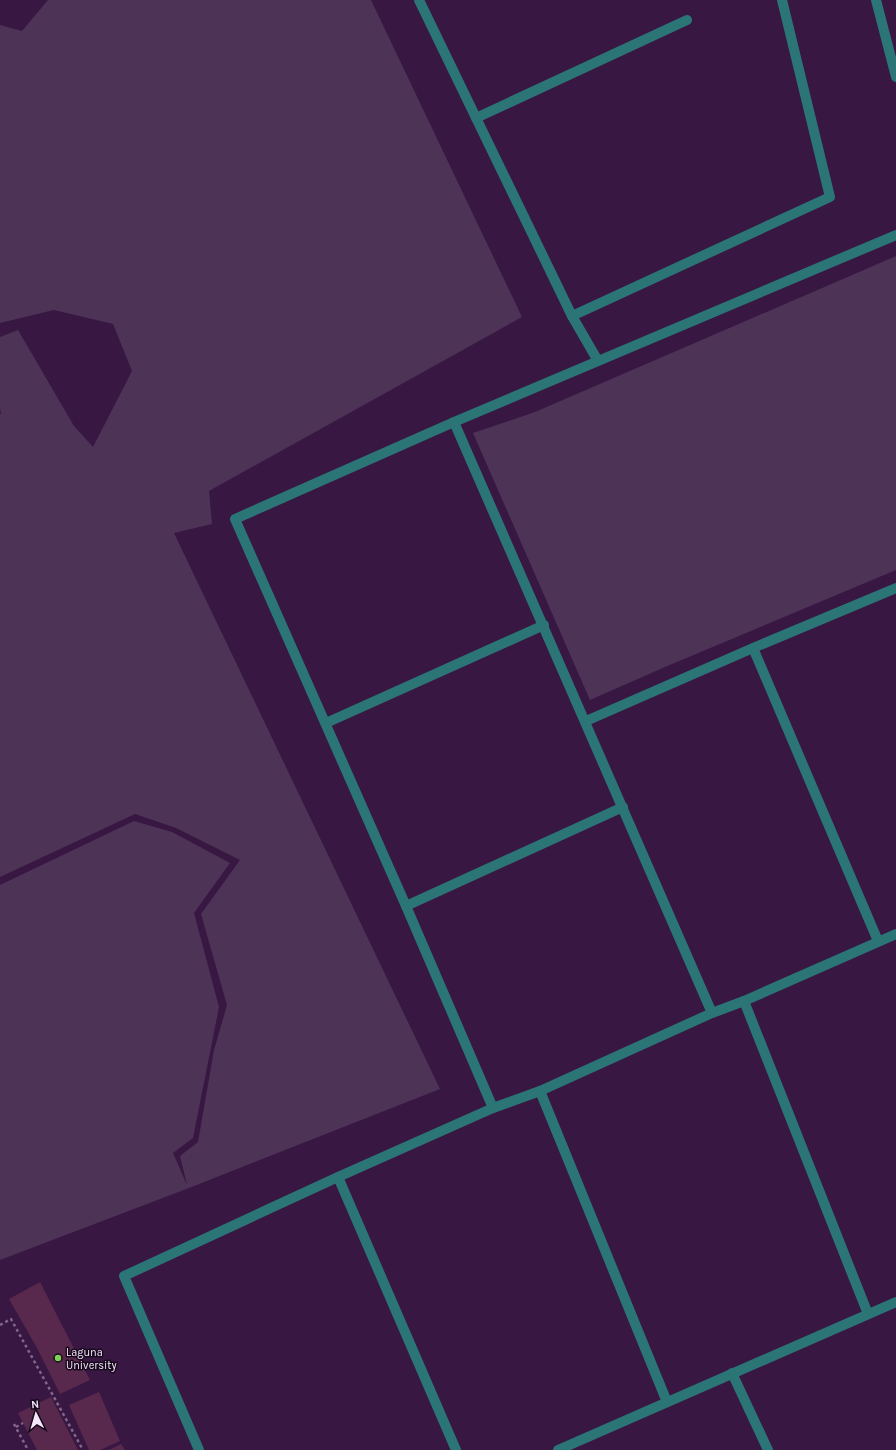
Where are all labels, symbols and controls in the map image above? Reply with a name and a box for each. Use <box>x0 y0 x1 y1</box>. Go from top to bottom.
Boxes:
place label: Laguna University <box>66 1346 117 1372</box>
marker: Laguna University <box>53 1353 63 1363</box>
north arrow <box>16 1394 56 1434</box>
text: N <box>31 1398 40 1411</box>

